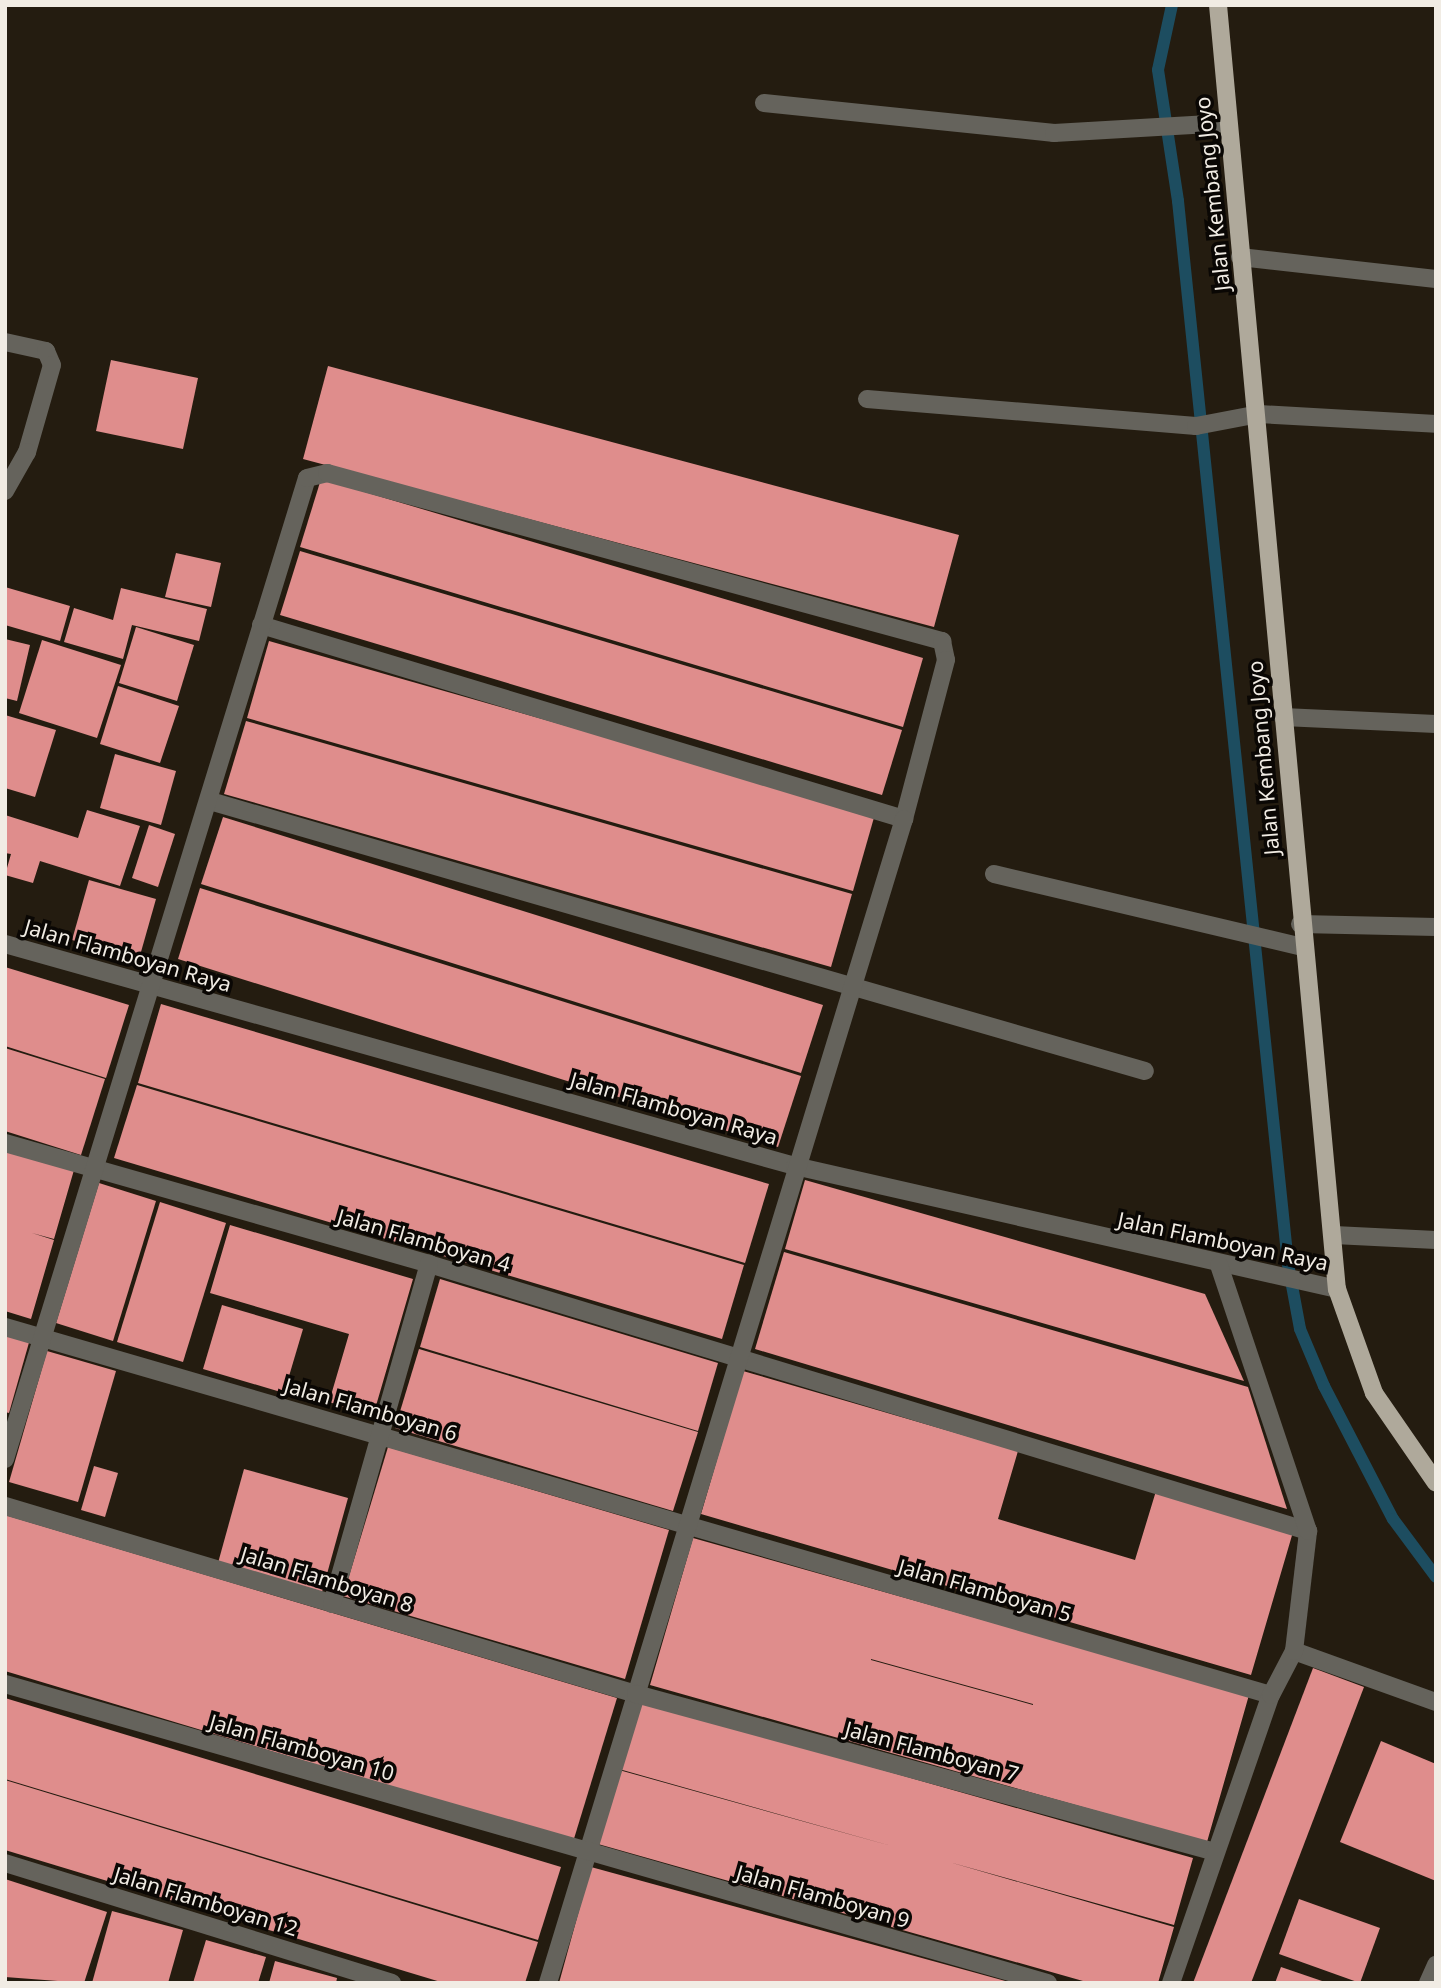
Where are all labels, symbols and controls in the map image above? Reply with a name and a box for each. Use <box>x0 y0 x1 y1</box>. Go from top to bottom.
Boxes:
street label: Jalan Kembang Joyo <box>1189 96 1235 292</box>
street label: Jalan Kembang Joyo <box>1242 660 1284 856</box>
street label: Jalan Flamboyan Raya <box>22 913 234 997</box>
street label: Jalan Flamboyan Raya <box>568 1066 780 1150</box>
street label: Jalan Flamboyan 4 <box>334 1203 514 1277</box>
street label: Jalan Flamboyan Raya <box>1116 1206 1330 1276</box>
street label: Jalan Flamboyan 6 <box>281 1372 461 1446</box>
street label: Jalan Flamboyan 8 <box>238 1541 416 1617</box>
street label: Jalan Flamboyan 5 <box>895 1553 1075 1627</box>
street label: Jalan Flamboyan 10 <box>207 1709 397 1785</box>
street label: Jalan Flamboyan 7 <box>842 1716 1022 1786</box>
street label: Jalan Flamboyan 9 <box>733 1859 913 1933</box>
street label: Jalan Flamboyan 12 <box>111 1861 301 1941</box>

